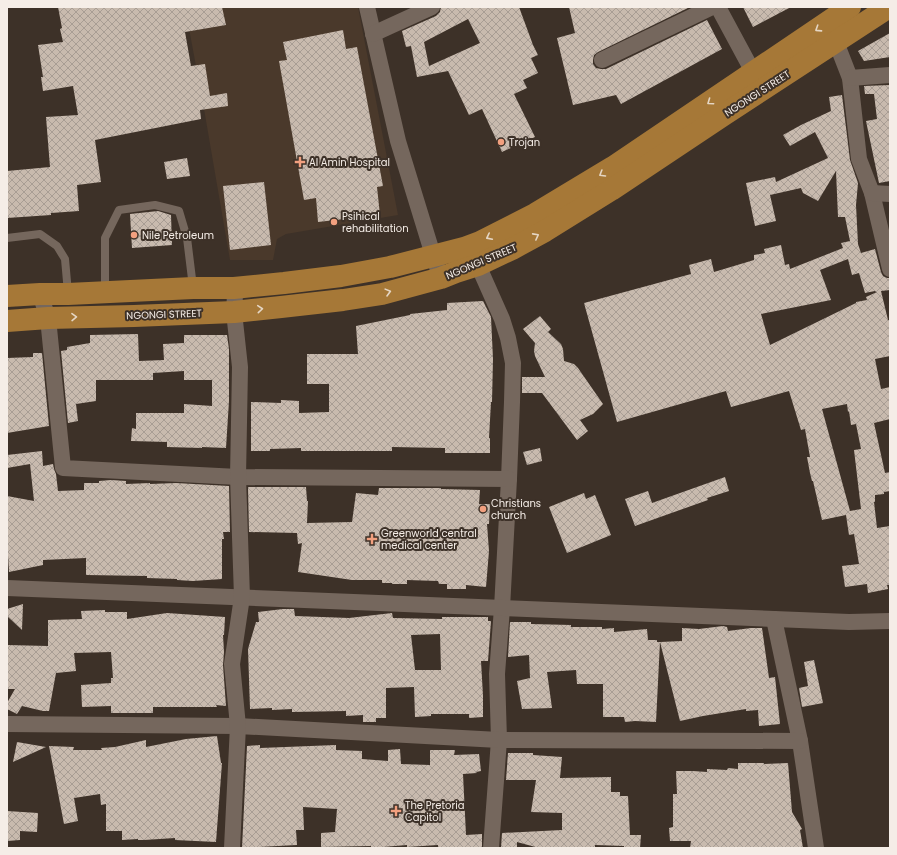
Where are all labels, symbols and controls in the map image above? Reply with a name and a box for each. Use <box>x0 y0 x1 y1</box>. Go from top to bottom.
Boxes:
one-way arrow <box>815 24 822 32</box>
street label: NGONGI STREET <box>721 66 794 120</box>
one-way arrow <box>707 97 714 105</box>
place label: Trojan <box>509 135 540 150</box>
marker: Trojan <box>496 137 506 147</box>
place label: Al Amin Hospital <box>309 155 390 170</box>
marker: Al Amin Hospital <box>294 156 306 168</box>
one-way arrow <box>599 169 606 176</box>
place label: Psihical rehabilitation <box>342 209 409 236</box>
marker: Psihical rehabilitation <box>329 217 339 227</box>
place label: Nile Petroleum <box>142 228 214 243</box>
marker: Nile Petroleum <box>129 230 139 240</box>
one-way arrow <box>485 232 493 240</box>
one-way arrow <box>531 233 539 241</box>
street label: NGONGI STREET <box>443 240 519 283</box>
one-way arrow <box>385 288 392 297</box>
one-way arrow <box>257 305 263 314</box>
street label: NGONGI STREET <box>126 306 203 323</box>
one-way arrow <box>71 313 77 321</box>
place label: Christians church <box>491 496 541 523</box>
marker: Christians church <box>478 504 488 514</box>
place label: Greenworld central medical center <box>381 526 477 553</box>
marker: Greenworld central medical center <box>366 533 378 545</box>
place label: The Pretoria Capitol <box>405 798 464 825</box>
marker: The Pretoria Capitol <box>390 805 402 817</box>

